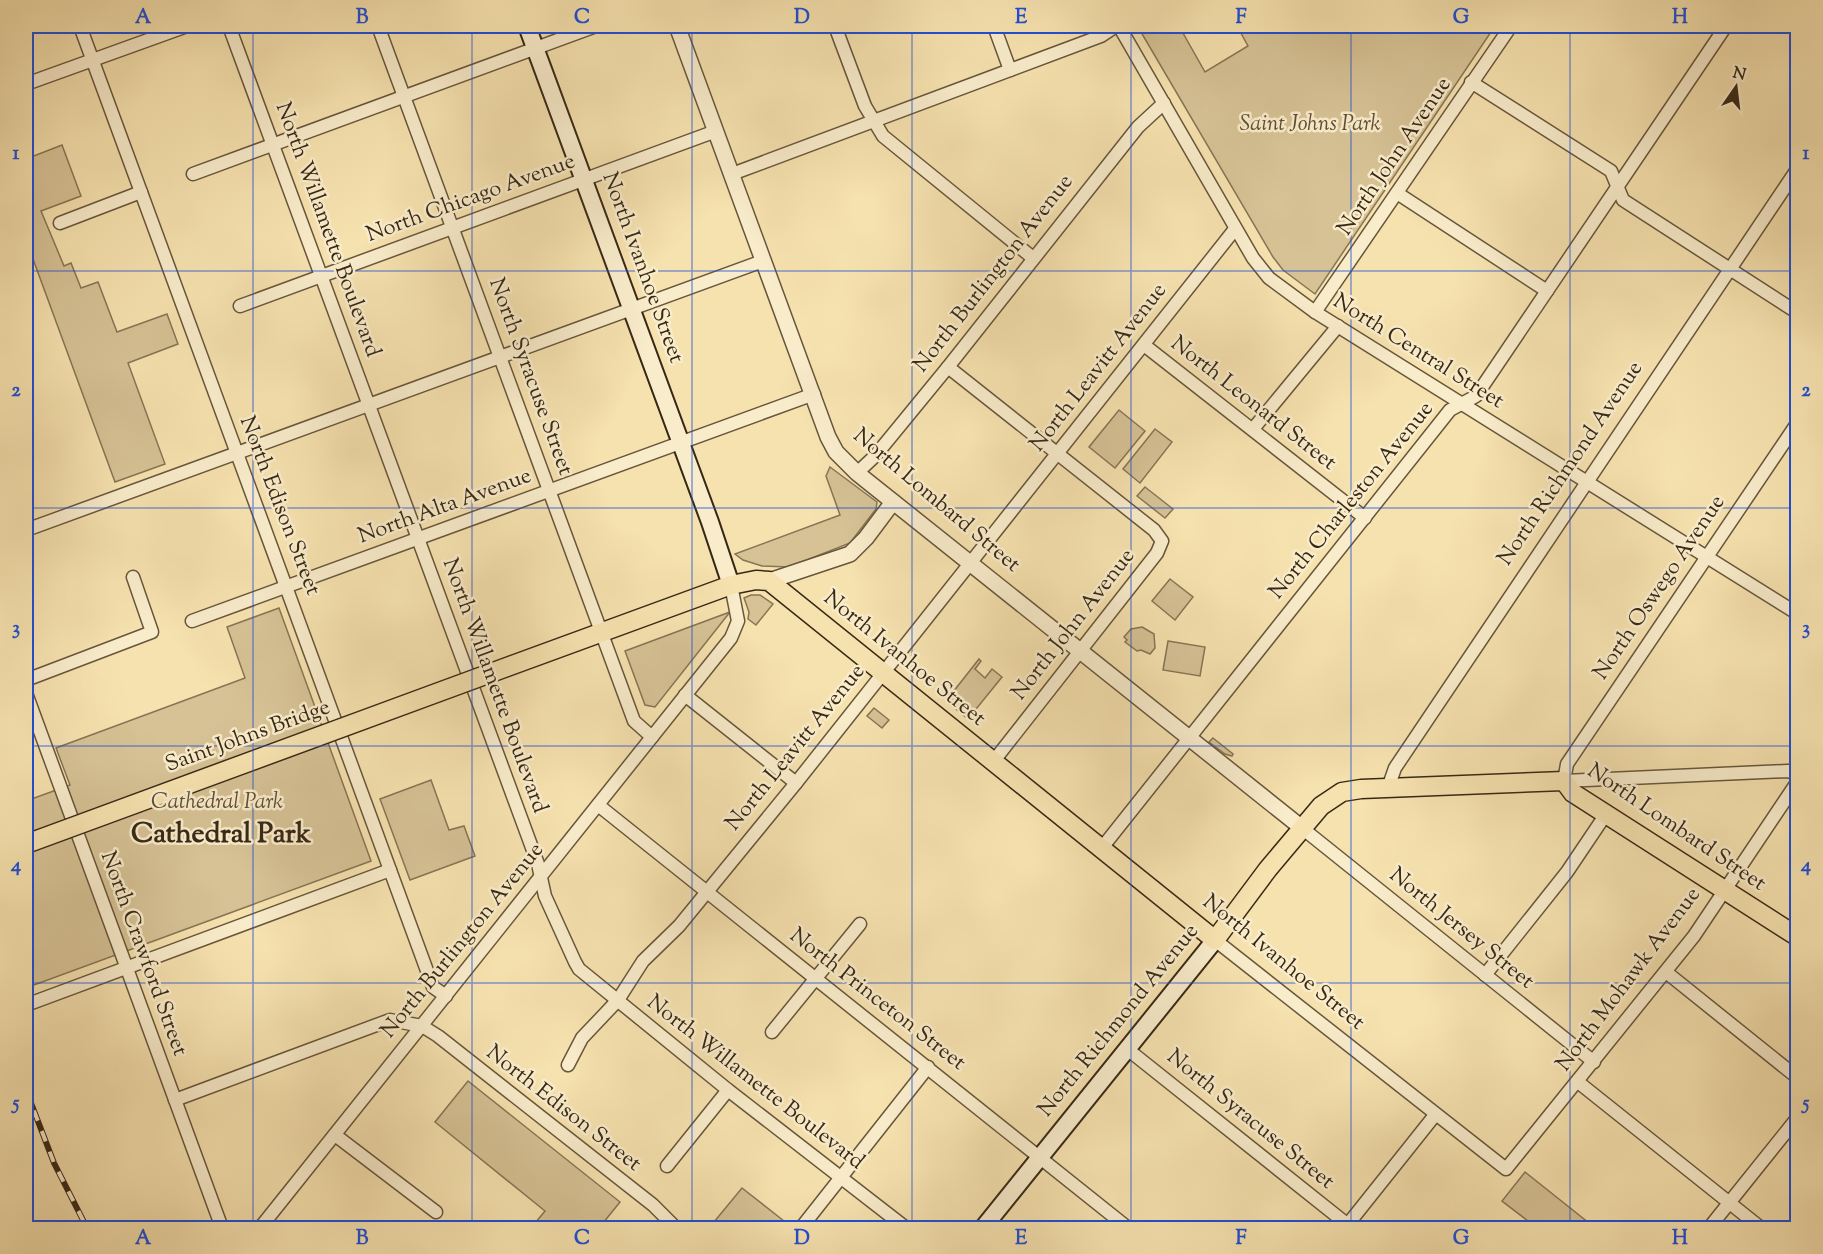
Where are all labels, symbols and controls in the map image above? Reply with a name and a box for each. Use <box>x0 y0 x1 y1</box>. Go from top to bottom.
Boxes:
text: A <box>135 4 152 33</box>
text: B <box>356 4 369 33</box>
text: C <box>574 4 590 33</box>
text: D <box>794 4 810 33</box>
text: E <box>1015 4 1028 33</box>
text: F <box>1235 4 1247 33</box>
text: G <box>1453 4 1470 33</box>
text: H <box>1672 4 1688 33</box>
north arrow <box>1706 57 1766 117</box>
text: N <box>1730 62 1748 88</box>
street label: North John Avenue <box>1330 71 1460 243</box>
street label: North Willamette Boulevard <box>266 98 388 362</box>
park label: Saint Johns Park <box>1239 109 1381 141</box>
text: 1 <box>13 140 20 169</box>
text: 1 <box>1803 140 1810 169</box>
street label: North Chicago Avenue <box>362 146 580 252</box>
street label: North Ivanhoe Street <box>593 168 692 368</box>
street label: North Burlington Avenue <box>906 168 1082 380</box>
street label: North Syracuse Street <box>479 274 581 481</box>
street label: North Leavitt Avenue <box>1023 277 1175 459</box>
street label: North Central Street <box>1326 286 1510 418</box>
street label: North Leonard Street <box>1163 329 1343 479</box>
street label: North Richmond Avenue <box>1490 355 1652 573</box>
text: 2 <box>11 377 21 406</box>
text: 2 <box>1801 377 1811 406</box>
street label: North Charleston Avenue <box>1262 395 1442 607</box>
street label: North Edison Street <box>230 412 328 601</box>
street label: North Lombard Street <box>845 421 1027 581</box>
street label: North Alta Avenue <box>354 461 536 553</box>
street label: North Oswego Avenue <box>1586 489 1734 687</box>
street label: North John Avenue <box>1004 542 1144 708</box>
street label: North Willamette Boulevard <box>433 554 555 818</box>
street label: North Ivanhoe Street <box>816 583 993 735</box>
text: 3 <box>12 615 20 644</box>
text: 3 <box>1802 615 1810 644</box>
street label: North Leavitt Avenue <box>718 658 874 838</box>
street label: Saint Johns Bridge <box>161 692 335 782</box>
street label: North Lombard Street <box>1580 756 1772 900</box>
park label: Cathedral Park <box>151 787 283 819</box>
district label: Cathedral Park <box>131 815 312 855</box>
street label: North Burlington Avenue <box>374 836 552 1046</box>
street label: North Crawford Street <box>91 847 195 1061</box>
text: 4 <box>10 852 21 881</box>
text: 4 <box>1800 852 1811 881</box>
street label: North Jersey Street <box>1382 860 1541 998</box>
street label: North Mohawk Avenue <box>1549 881 1709 1079</box>
street label: North Ivanhoe Street <box>1195 887 1372 1039</box>
street label: North Richmond Avenue <box>1031 917 1207 1125</box>
street label: North Princeton Street <box>782 921 972 1079</box>
street label: North Willamette Boulevard <box>639 988 871 1178</box>
street label: North Edison Street <box>478 1038 648 1180</box>
street label: North Syracuse Street <box>1159 1042 1341 1198</box>
text: 5 <box>11 1090 20 1119</box>
text: 5 <box>1801 1090 1810 1119</box>
text: A <box>135 1225 152 1254</box>
text: B <box>356 1225 369 1254</box>
text: C <box>574 1225 590 1254</box>
text: D <box>794 1225 810 1254</box>
text: E <box>1015 1225 1028 1254</box>
text: F <box>1235 1225 1247 1254</box>
text: G <box>1453 1225 1470 1254</box>
text: H <box>1672 1225 1688 1254</box>

